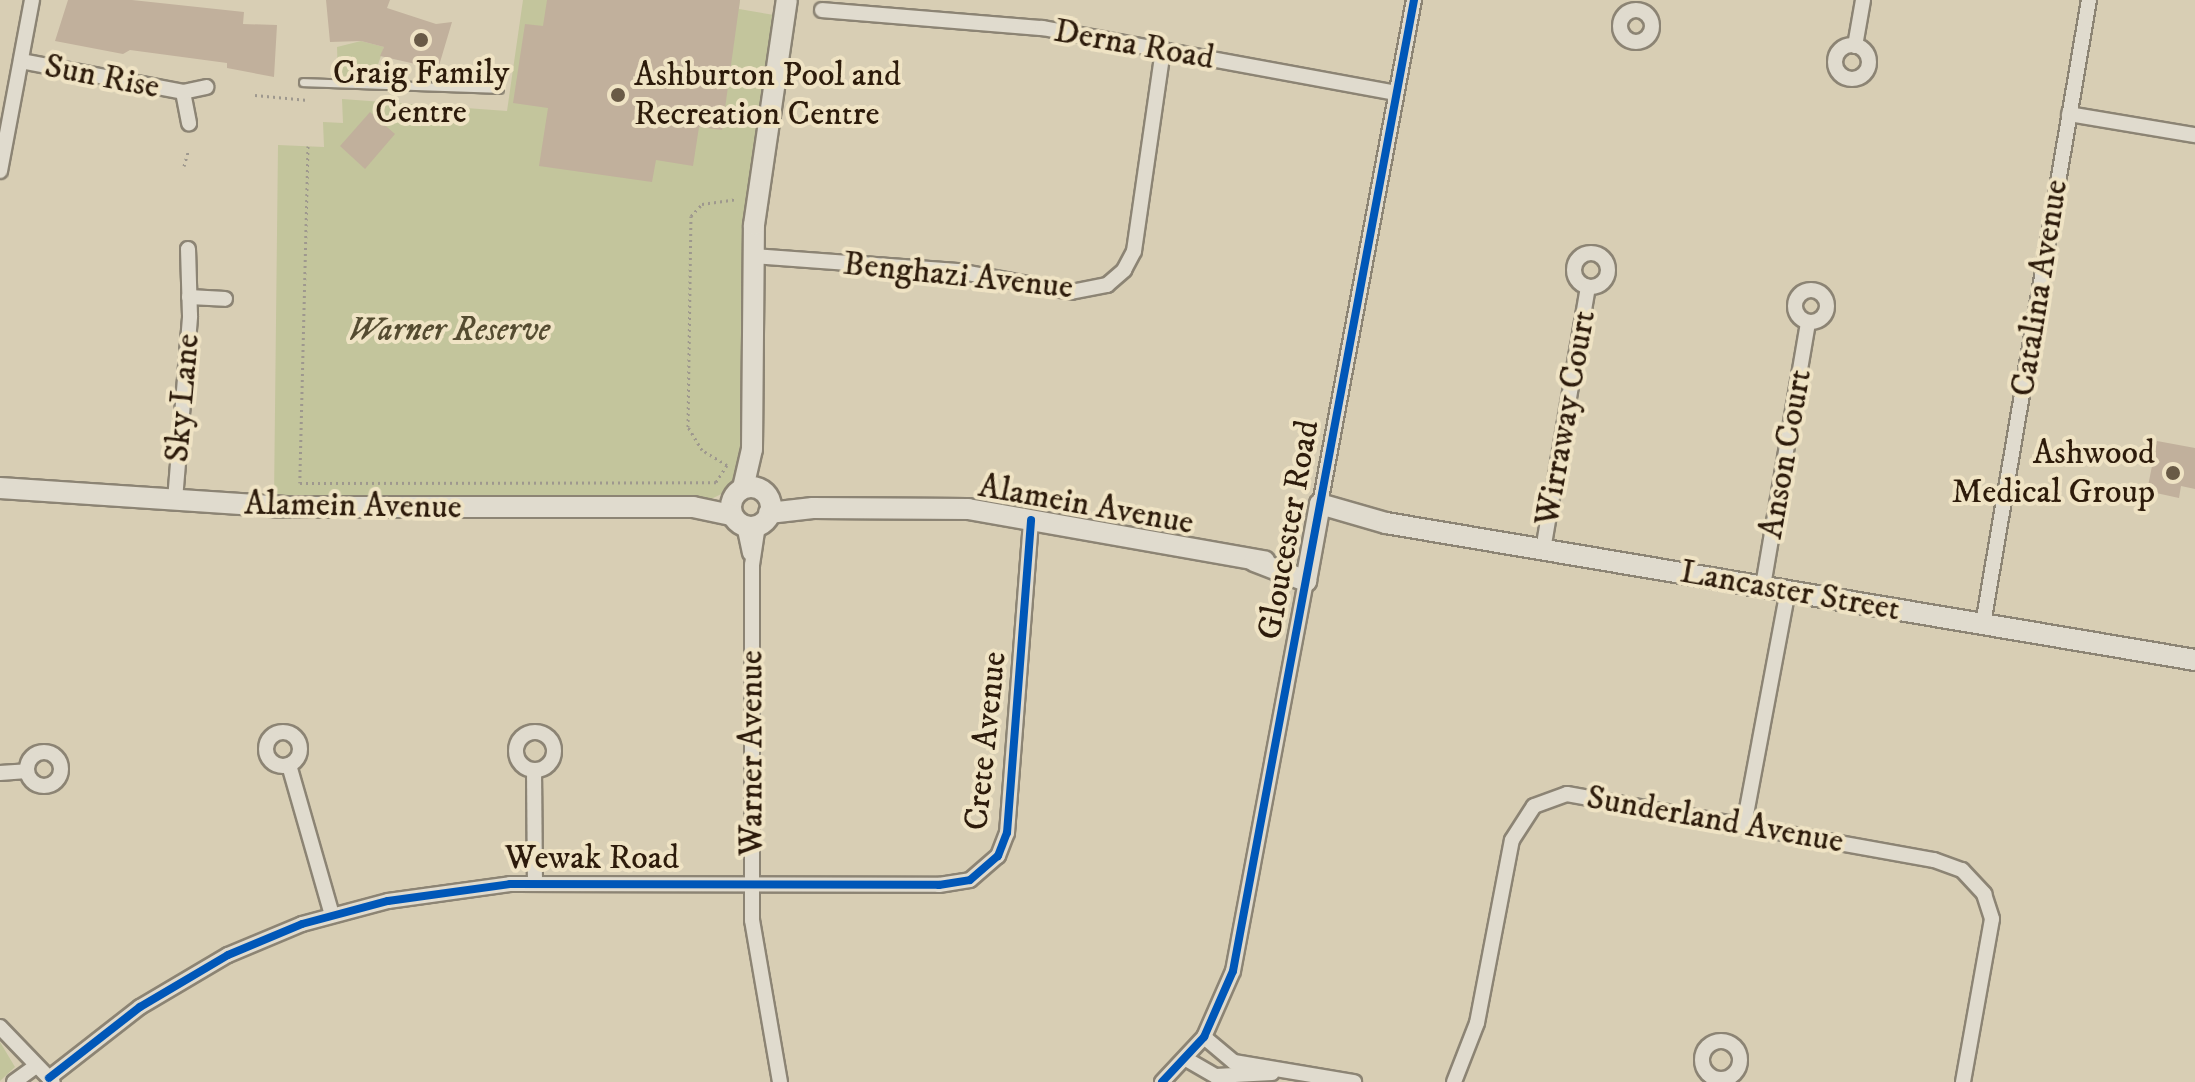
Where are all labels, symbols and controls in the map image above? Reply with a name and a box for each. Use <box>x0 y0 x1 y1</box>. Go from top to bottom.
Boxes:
street label: Derna Road <box>1051 11 1217 79</box>
marker: Craig Family Centre <box>412 31 430 49</box>
street label: Sun Rise <box>41 46 163 108</box>
place label: Craig Family Centre <box>333 53 509 132</box>
place label: Ashburton Pool and Recreation Centre <box>634 55 901 134</box>
marker: Ashburton Pool and Recreation Centre <box>609 86 627 104</box>
street label: Catalina Avenue <box>2003 177 2077 399</box>
street label: Benghazi Avenue <box>841 244 1075 308</box>
street label: Wirraway Court <box>1527 307 1605 529</box>
park label: Warner Reserve <box>348 311 550 351</box>
street label: Sky Lane <box>157 332 209 464</box>
street label: Anson Court <box>1751 366 1821 542</box>
street label: Gloucester Road <box>1250 417 1328 643</box>
place label: Ashwood Medical Group <box>1952 433 2155 512</box>
marker: Ashwood Medical Group <box>2162 462 2184 484</box>
street label: Alamein Avenue <box>975 466 1197 544</box>
street label: Alamein Avenue <box>244 484 462 528</box>
street label: Lancaster Street <box>1677 552 1903 630</box>
street label: Warner Avenue <box>732 650 772 856</box>
street label: Crete Avenue <box>956 650 1016 832</box>
street label: Sunderland Avenue <box>1583 777 1847 863</box>
street label: Wewak Road <box>505 839 679 879</box>

